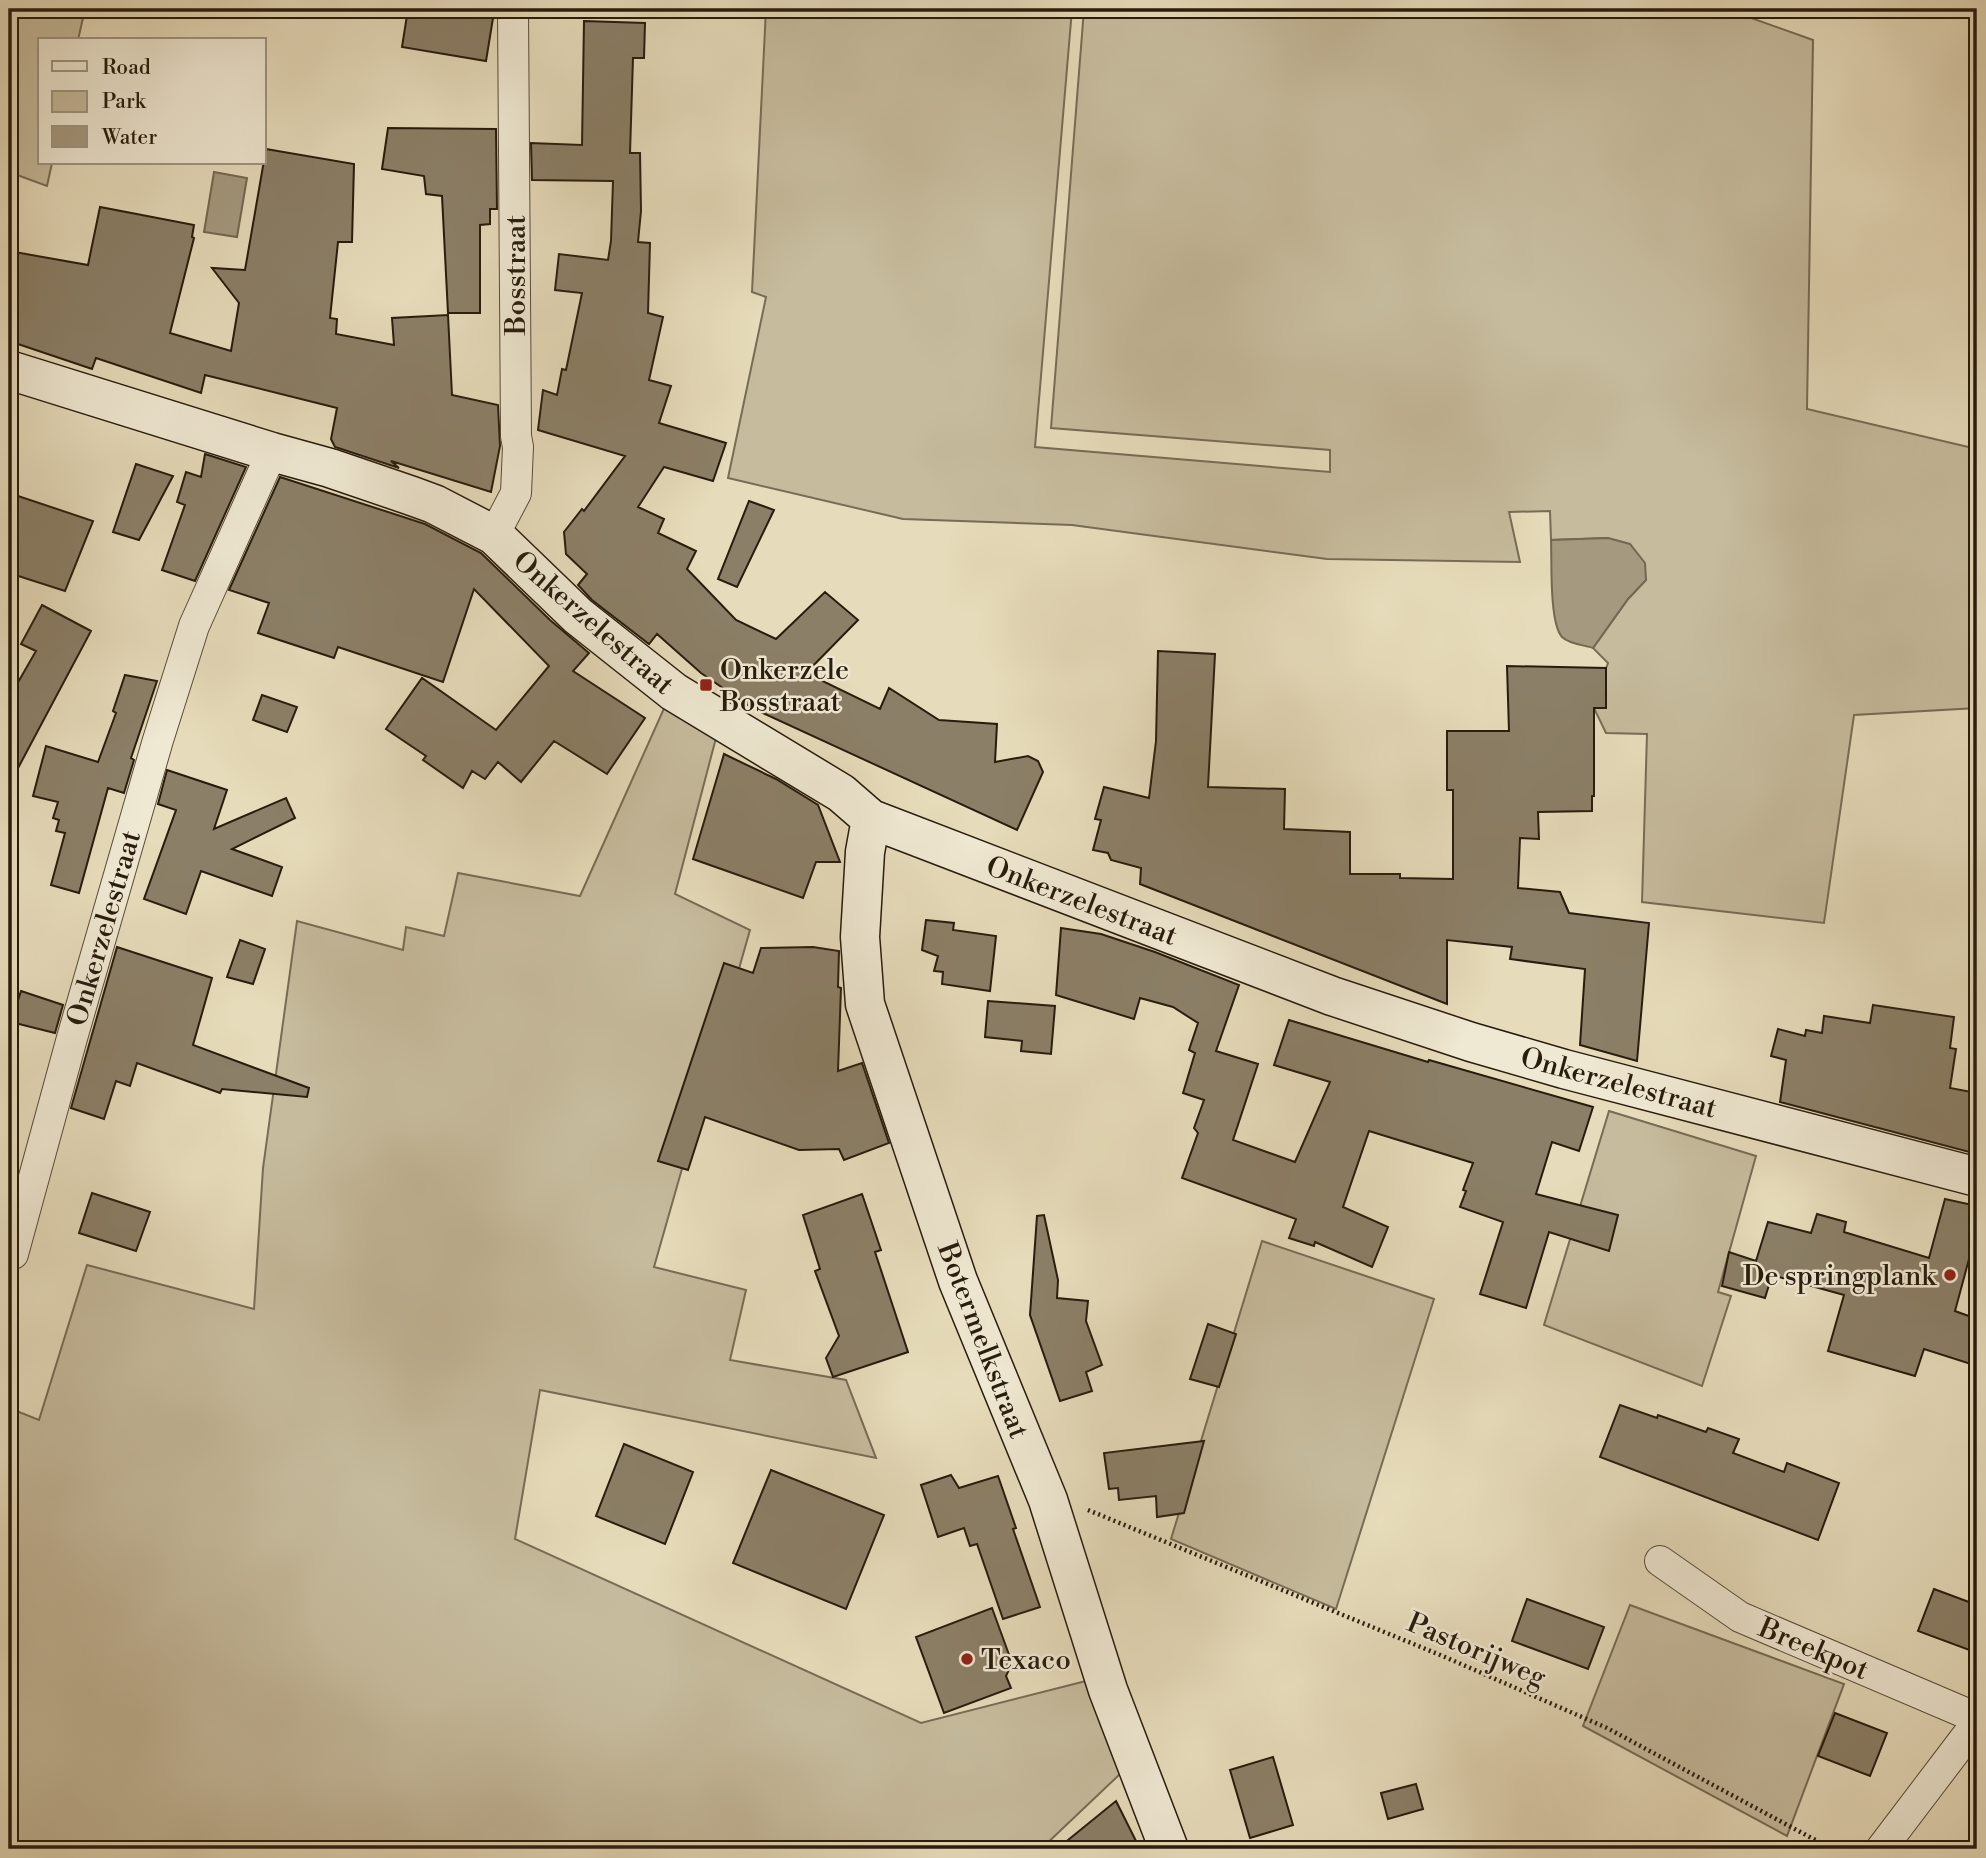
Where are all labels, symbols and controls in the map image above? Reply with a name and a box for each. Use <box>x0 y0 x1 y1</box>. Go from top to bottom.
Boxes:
legend <box>38 38 266 164</box>
text: Road <box>102 55 151 81</box>
text: Park <box>102 89 147 115</box>
text: Water <box>101 125 157 151</box>
street label: Bosstraat <box>499 215 534 336</box>
street label: Onkerzelestraat <box>505 544 681 703</box>
place label: Onkerzele Bosstraat <box>719 653 849 720</box>
marker: Onkerzele Bosstraat <box>698 677 714 693</box>
street label: Onkerzelestraat <box>60 826 149 1030</box>
street label: Onkerzelestraat <box>981 849 1182 954</box>
street label: Onkerzelestraat <box>1517 1040 1721 1126</box>
street label: Botermelkstraat <box>929 1237 1036 1444</box>
place label: De springplank <box>1743 1259 1937 1294</box>
marker: De springplank <box>1942 1267 1958 1283</box>
street label: Pastorijweg <box>1401 1605 1552 1696</box>
street label: Breekpot <box>1752 1610 1874 1688</box>
place label: Texaco <box>981 1643 1071 1678</box>
marker: Texaco <box>959 1651 975 1667</box>

